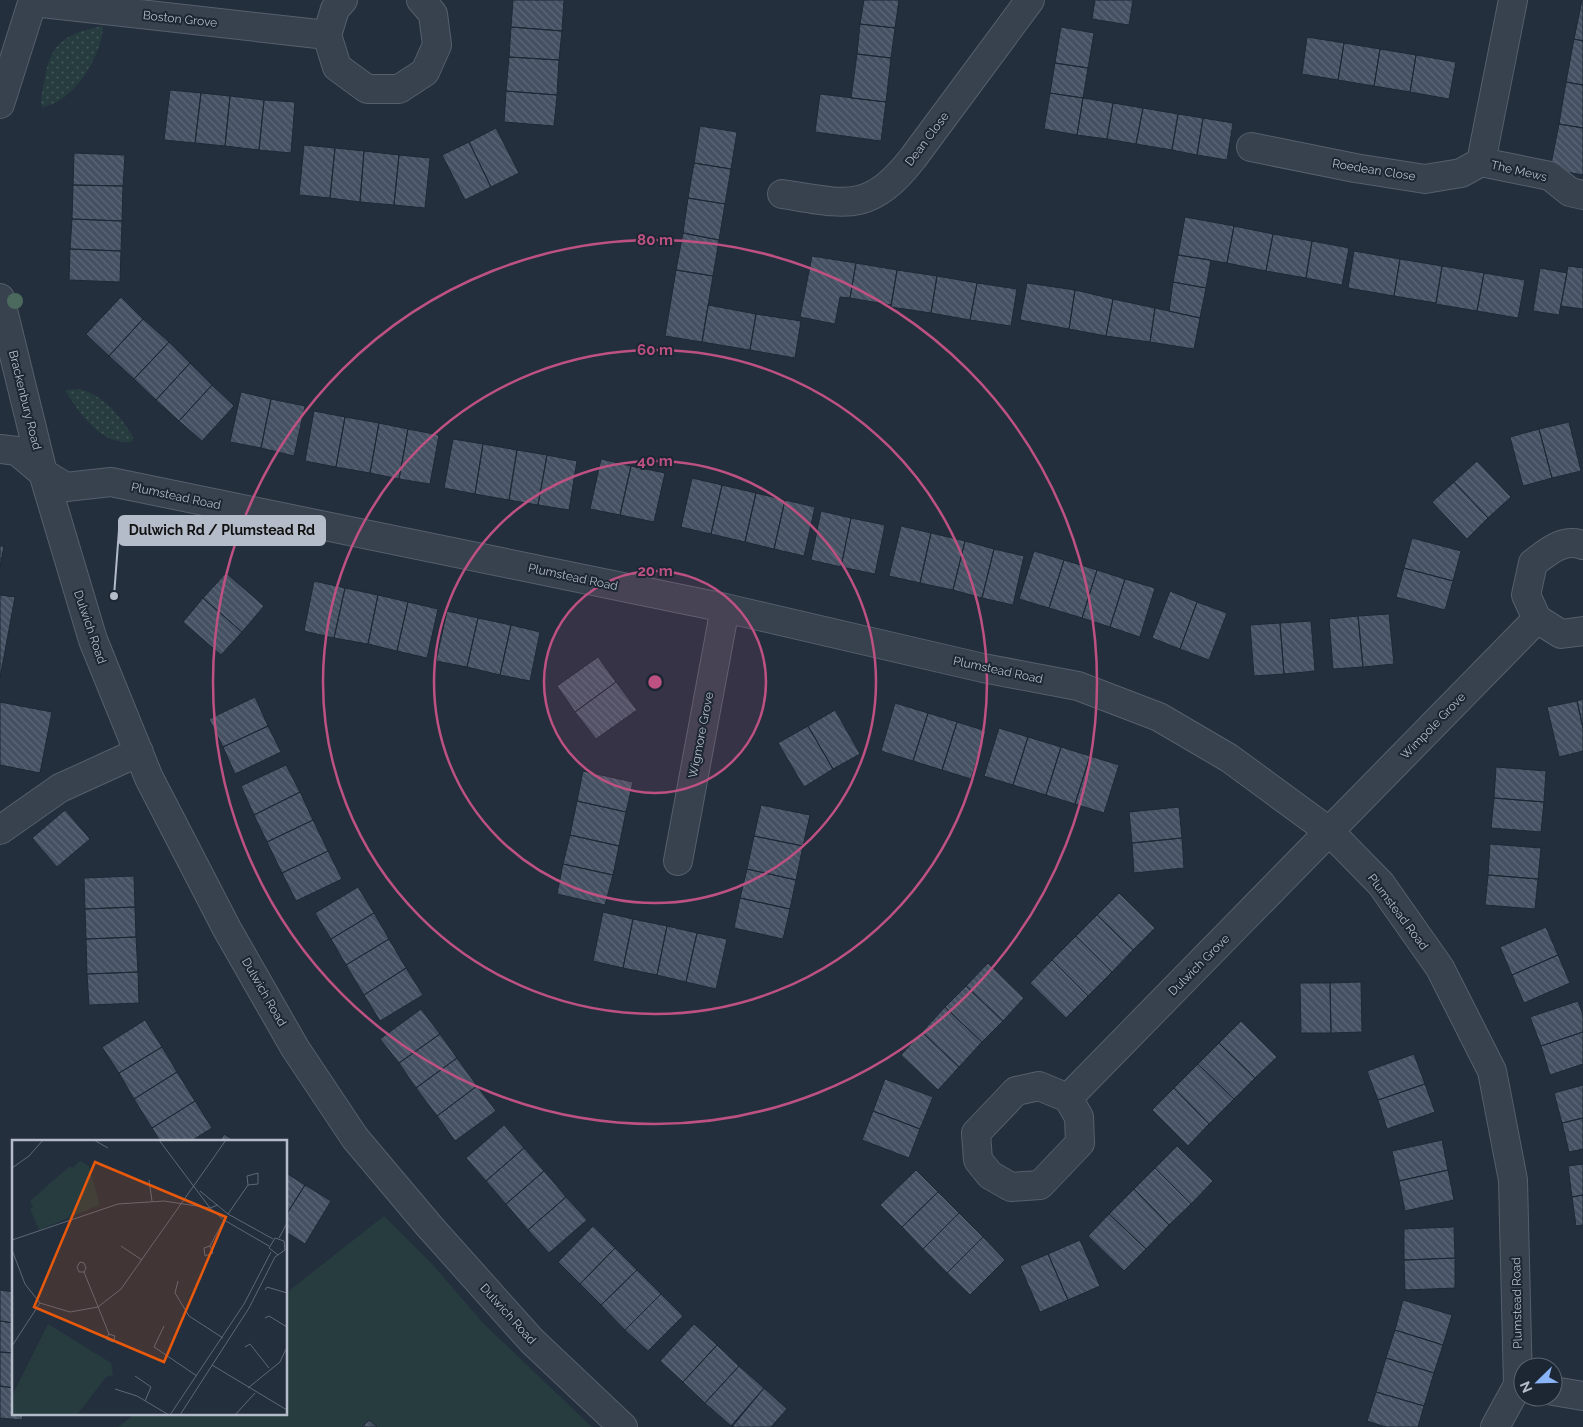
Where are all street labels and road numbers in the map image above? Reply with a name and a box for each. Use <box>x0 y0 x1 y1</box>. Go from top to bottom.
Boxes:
street label: Boston Grove <box>142 8 218 30</box>
street label: Dean Close <box>902 109 952 169</box>
street label: Roedean Close <box>1331 156 1417 184</box>
street label: The Mews <box>1490 158 1549 184</box>
street label: Brackenbury Road <box>6 349 44 451</box>
street label: Plumstead Road <box>130 480 222 512</box>
street label: Plumstead Road <box>527 561 619 593</box>
street label: Dulwich Road <box>71 589 109 665</box>
street label: Plumstead Road <box>952 654 1044 686</box>
street label: Wimpole Grove <box>1398 690 1468 762</box>
street label: Wigmore Grove <box>686 691 716 779</box>
street label: Plumstead Road <box>1365 871 1431 953</box>
street label: Dulwich Grove <box>1166 932 1232 998</box>
street label: Dulwich Road <box>239 955 289 1029</box>
street label: Plumstead Road <box>1509 1257 1525 1349</box>
street label: Dulwich Road <box>477 1281 539 1347</box>

